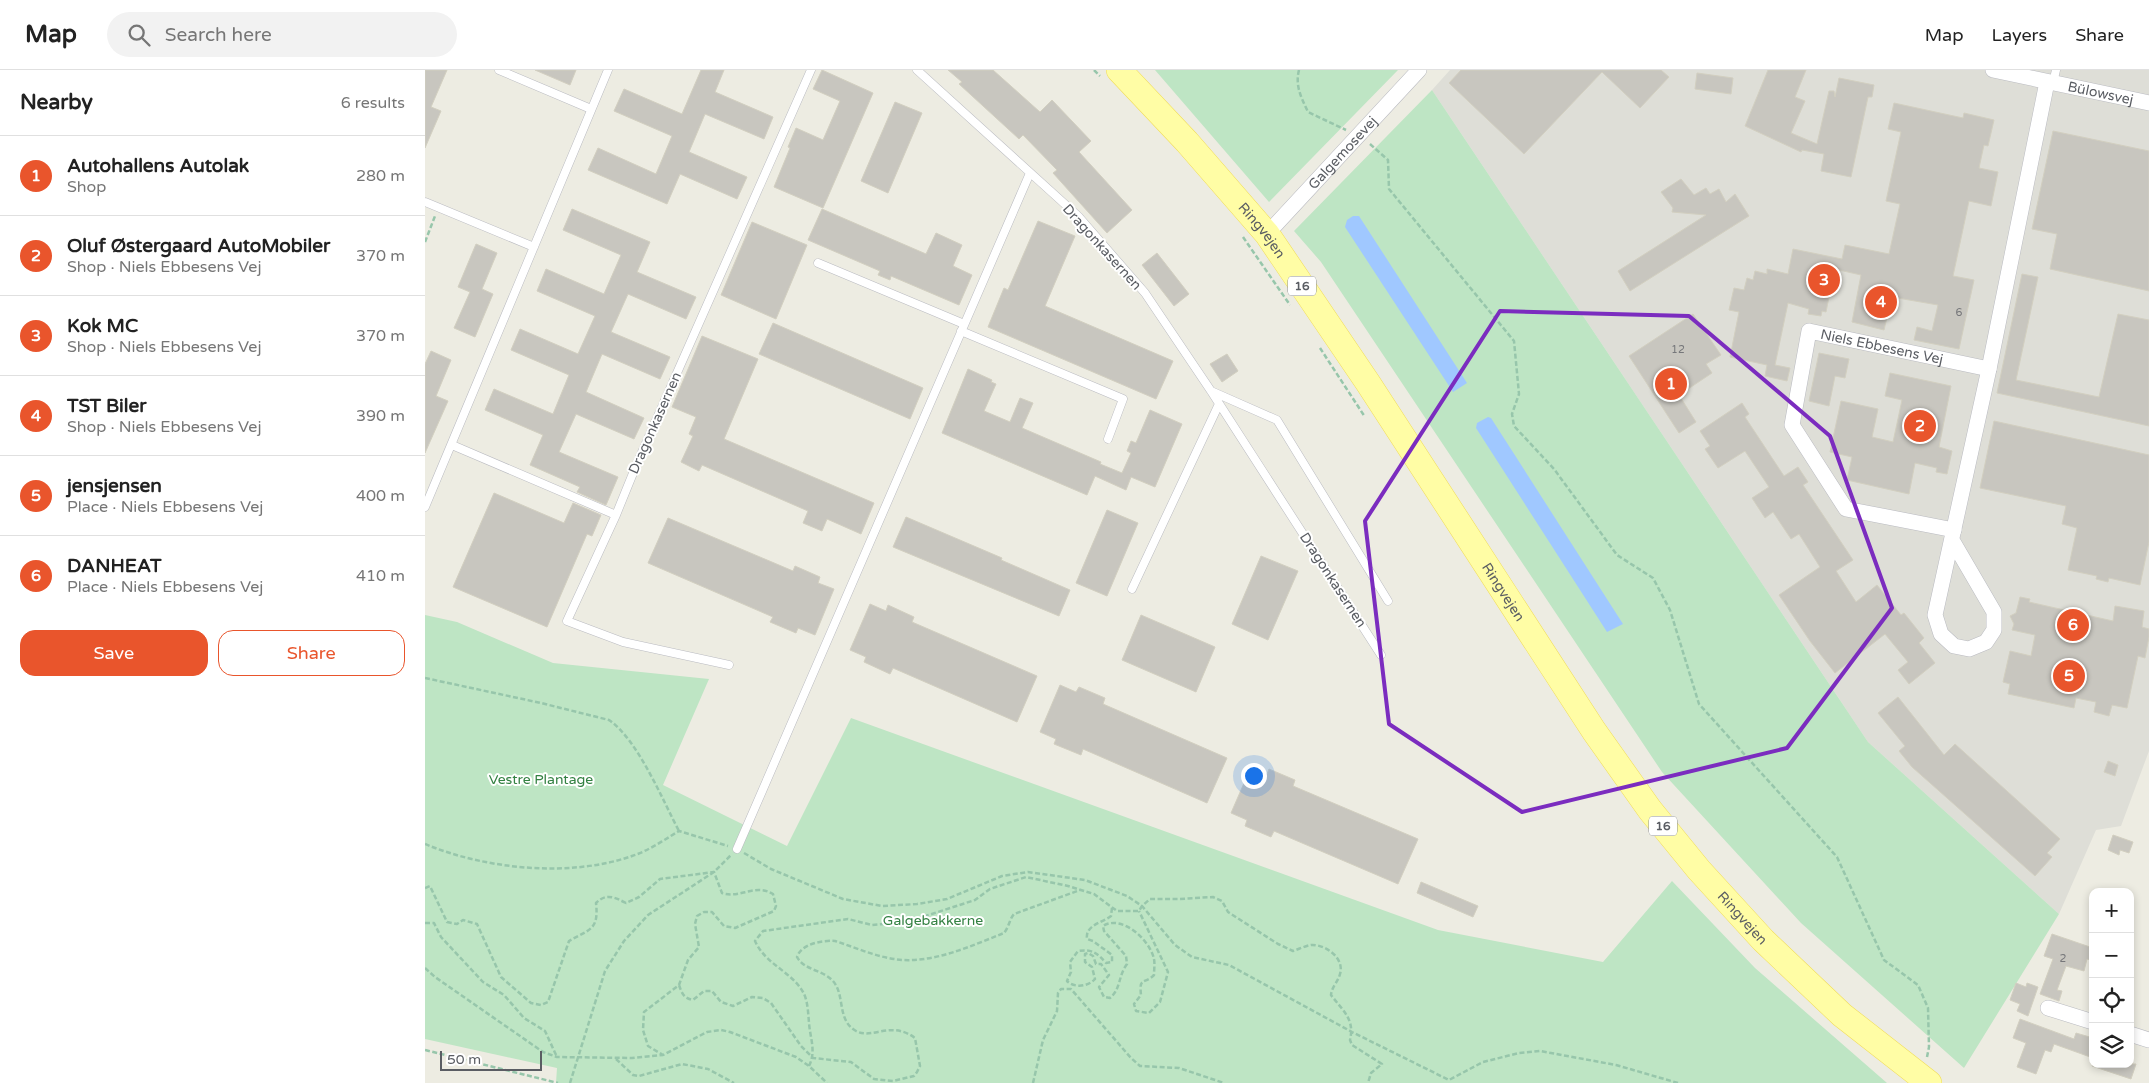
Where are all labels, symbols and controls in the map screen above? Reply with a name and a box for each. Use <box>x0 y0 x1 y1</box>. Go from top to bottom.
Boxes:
search box <box>107 12 457 57</box>
text: Map <box>25 20 77 49</box>
icon: search <box>125 21 153 49</box>
text: Search here <box>165 24 272 46</box>
text: Map <box>1925 24 1964 46</box>
text: Layers <box>1992 24 2047 46</box>
text: Share <box>2075 24 2124 46</box>
street label: Bülowsvej <box>2066 78 2135 108</box>
text: Nearby <box>20 90 93 115</box>
text: 6 results <box>341 93 405 113</box>
street label: Galgemosevej <box>1304 113 1380 193</box>
text: Autohallens Autolak <box>67 155 249 177</box>
text: 1 <box>31 166 41 186</box>
text: 280 m <box>356 166 405 186</box>
text: Shop <box>67 177 106 197</box>
street label: Ringvejen <box>1235 199 1289 261</box>
street label: Dragonkasernen <box>1059 200 1145 294</box>
text: Oluf Østergaard AutoMobiler <box>67 235 330 257</box>
text: 2 <box>31 246 41 266</box>
text: 370 m <box>356 246 405 266</box>
text: Shop · Niels Ebbesens Vej <box>67 257 261 277</box>
pin: 3 <box>1808 261 1840 299</box>
road number: 16 <box>1288 277 1316 296</box>
pin: 4 <box>1865 283 1897 321</box>
house number: 6 <box>1956 306 1963 319</box>
text: Kok MC <box>67 315 138 337</box>
street label: Niels Ebbesens Vej <box>1819 325 1945 368</box>
text: 3 <box>31 326 41 346</box>
text: 370 m <box>356 326 405 346</box>
text: Shop · Niels Ebbesens Vej <box>67 337 261 357</box>
house number: 12 <box>1671 343 1685 356</box>
pin: 1 <box>1655 365 1687 403</box>
street label: Dragonkasernen <box>625 369 685 477</box>
text: TST Biler <box>67 395 147 417</box>
text: 4 <box>31 406 41 426</box>
text: 390 m <box>356 406 405 426</box>
pin: 2 <box>1904 407 1936 445</box>
text: Shop · Niels Ebbesens Vej <box>67 417 261 437</box>
text: jensjensen <box>67 475 162 497</box>
text: 5 <box>31 486 41 506</box>
text: 400 m <box>356 486 405 506</box>
text: Place · Niels Ebbesens Vej <box>67 497 263 517</box>
street label: Dragonkasernen <box>1296 529 1370 631</box>
text: DANHEAT <box>67 555 161 577</box>
street label: Ringvejen <box>1478 559 1529 624</box>
text: 6 <box>31 566 41 586</box>
text: 410 m <box>356 566 405 586</box>
text: Place · Niels Ebbesens Vej <box>67 577 263 597</box>
pin: 6 <box>2057 606 2089 644</box>
button: Save <box>20 630 208 676</box>
button: Share <box>218 630 405 676</box>
pin: 5 <box>2053 657 2085 695</box>
your location <box>1241 763 1267 789</box>
park label: Vestre Plantage <box>489 771 593 788</box>
road number: 16 <box>1649 816 1677 836</box>
street label: Ringvejen <box>1714 888 1771 948</box>
map controls <box>2089 888 2134 1068</box>
button: + <box>2089 888 2134 933</box>
park label: Galgebakkerne <box>883 912 983 929</box>
button: − <box>2089 933 2134 978</box>
house number: 2 <box>2060 952 2067 965</box>
button: locate <box>2089 978 2134 1023</box>
button: layers <box>2089 1023 2134 1068</box>
scale bar <box>440 1048 543 1071</box>
text: 50 m <box>447 1051 481 1068</box>

